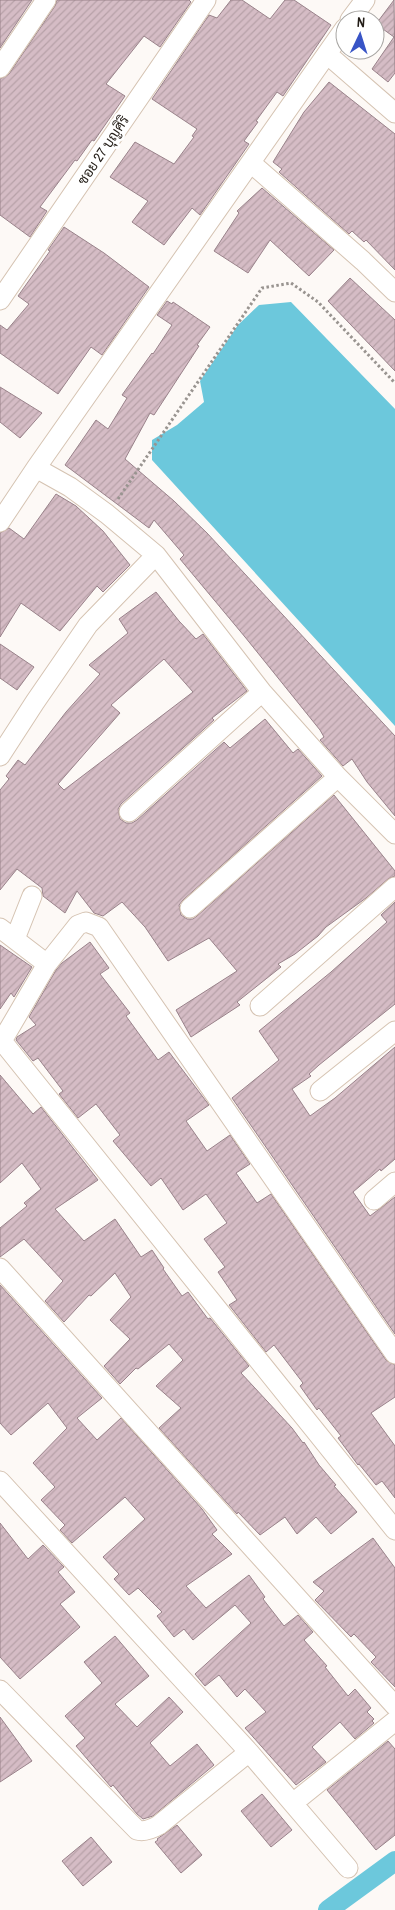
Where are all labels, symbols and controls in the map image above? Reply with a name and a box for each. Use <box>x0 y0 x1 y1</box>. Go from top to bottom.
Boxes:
north arrow <box>335 10 385 60</box>
text: N <box>356 13 366 31</box>
street label: ซอย 27 บุญศิริ <box>73 112 134 189</box>

